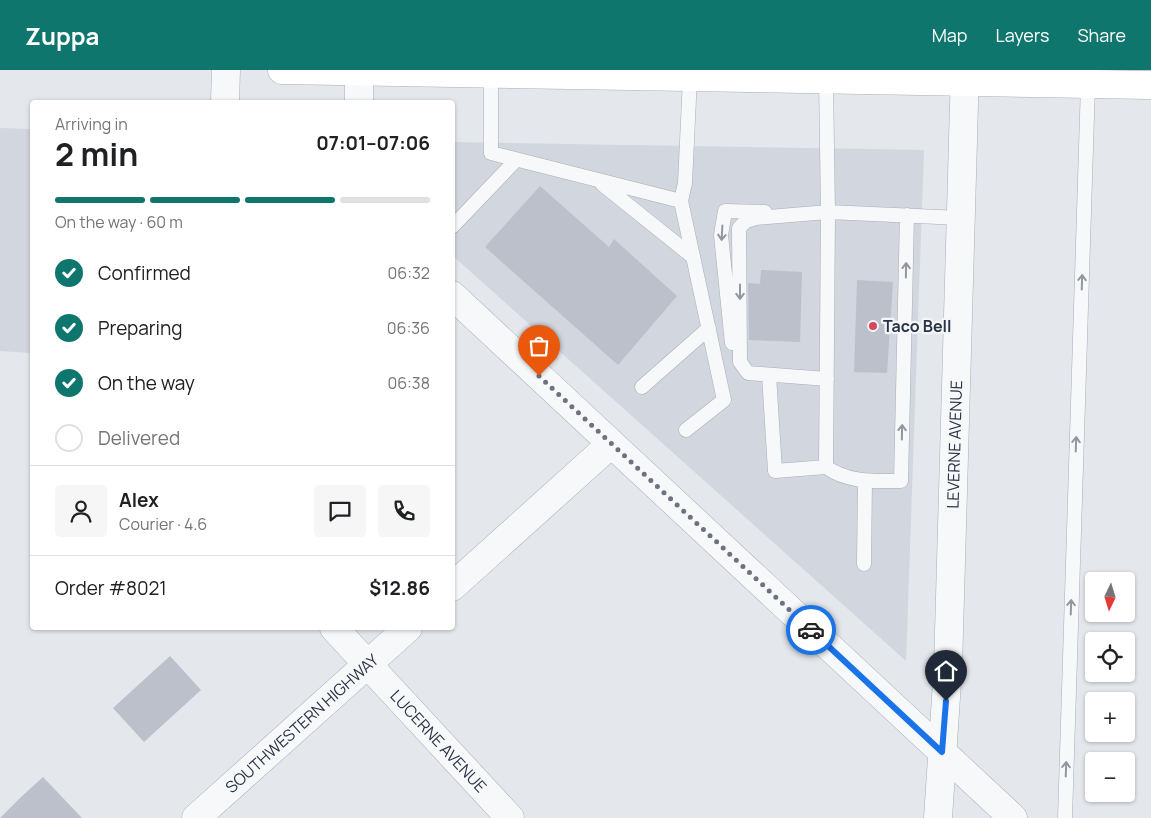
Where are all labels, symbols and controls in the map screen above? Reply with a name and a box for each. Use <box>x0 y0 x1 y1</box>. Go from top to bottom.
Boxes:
text: Zuppa <box>25 19 99 52</box>
text: Map <box>932 23 967 47</box>
text: Layers <box>995 23 1049 47</box>
text: Share <box>1077 23 1126 47</box>
text: Arriving in <box>55 113 128 135</box>
text: 07:01–07:06 <box>316 130 430 156</box>
text: 2 min <box>55 132 138 176</box>
text: On the way · 60 m <box>55 211 183 233</box>
one-way arrow <box>718 224 727 240</box>
icon: check <box>55 259 83 287</box>
text: Confirmed <box>98 260 191 286</box>
text: 06:32 <box>388 262 430 284</box>
one-way arrow <box>901 262 911 278</box>
one-way arrow <box>1077 274 1086 290</box>
one-way arrow <box>735 283 745 299</box>
icon: check <box>55 314 83 342</box>
text: Preparing <box>98 315 183 341</box>
place label: Taco Bell <box>883 315 952 337</box>
text: 06:36 <box>387 317 430 339</box>
marker: Taco Bell <box>867 320 879 332</box>
pin <box>518 325 560 376</box>
icon: bag <box>525 332 553 360</box>
icon: check <box>55 369 83 397</box>
text: On the way <box>98 370 195 396</box>
text: 06:38 <box>387 372 430 394</box>
street label: LEVERNE AVENUE <box>942 380 967 509</box>
one-way arrow <box>897 424 907 440</box>
text: Delivered <box>98 425 180 451</box>
one-way arrow <box>1072 437 1081 453</box>
button: person <box>55 485 107 537</box>
button: chat <box>314 485 366 537</box>
button: phone <box>378 485 430 537</box>
text: Alex <box>119 487 159 513</box>
text: Courier · 4.6 <box>119 513 207 535</box>
north arrow <box>1085 572 1135 622</box>
map controls <box>1085 572 1135 802</box>
text: Order #8021 <box>55 575 167 601</box>
text: $12.86 <box>369 575 430 601</box>
one-way arrow <box>1067 599 1076 615</box>
courier <box>786 605 836 655</box>
icon: car <box>797 616 825 644</box>
button: locate <box>1085 632 1135 682</box>
street label: SOUTHWESTERN HIGHWAY <box>220 649 383 798</box>
pin <box>925 650 967 701</box>
icon: home <box>932 657 960 685</box>
street label: LUCERNE AVENUE <box>386 685 492 797</box>
button: + <box>1085 692 1135 742</box>
button: − <box>1085 752 1135 802</box>
one-way arrow <box>1061 762 1071 778</box>

